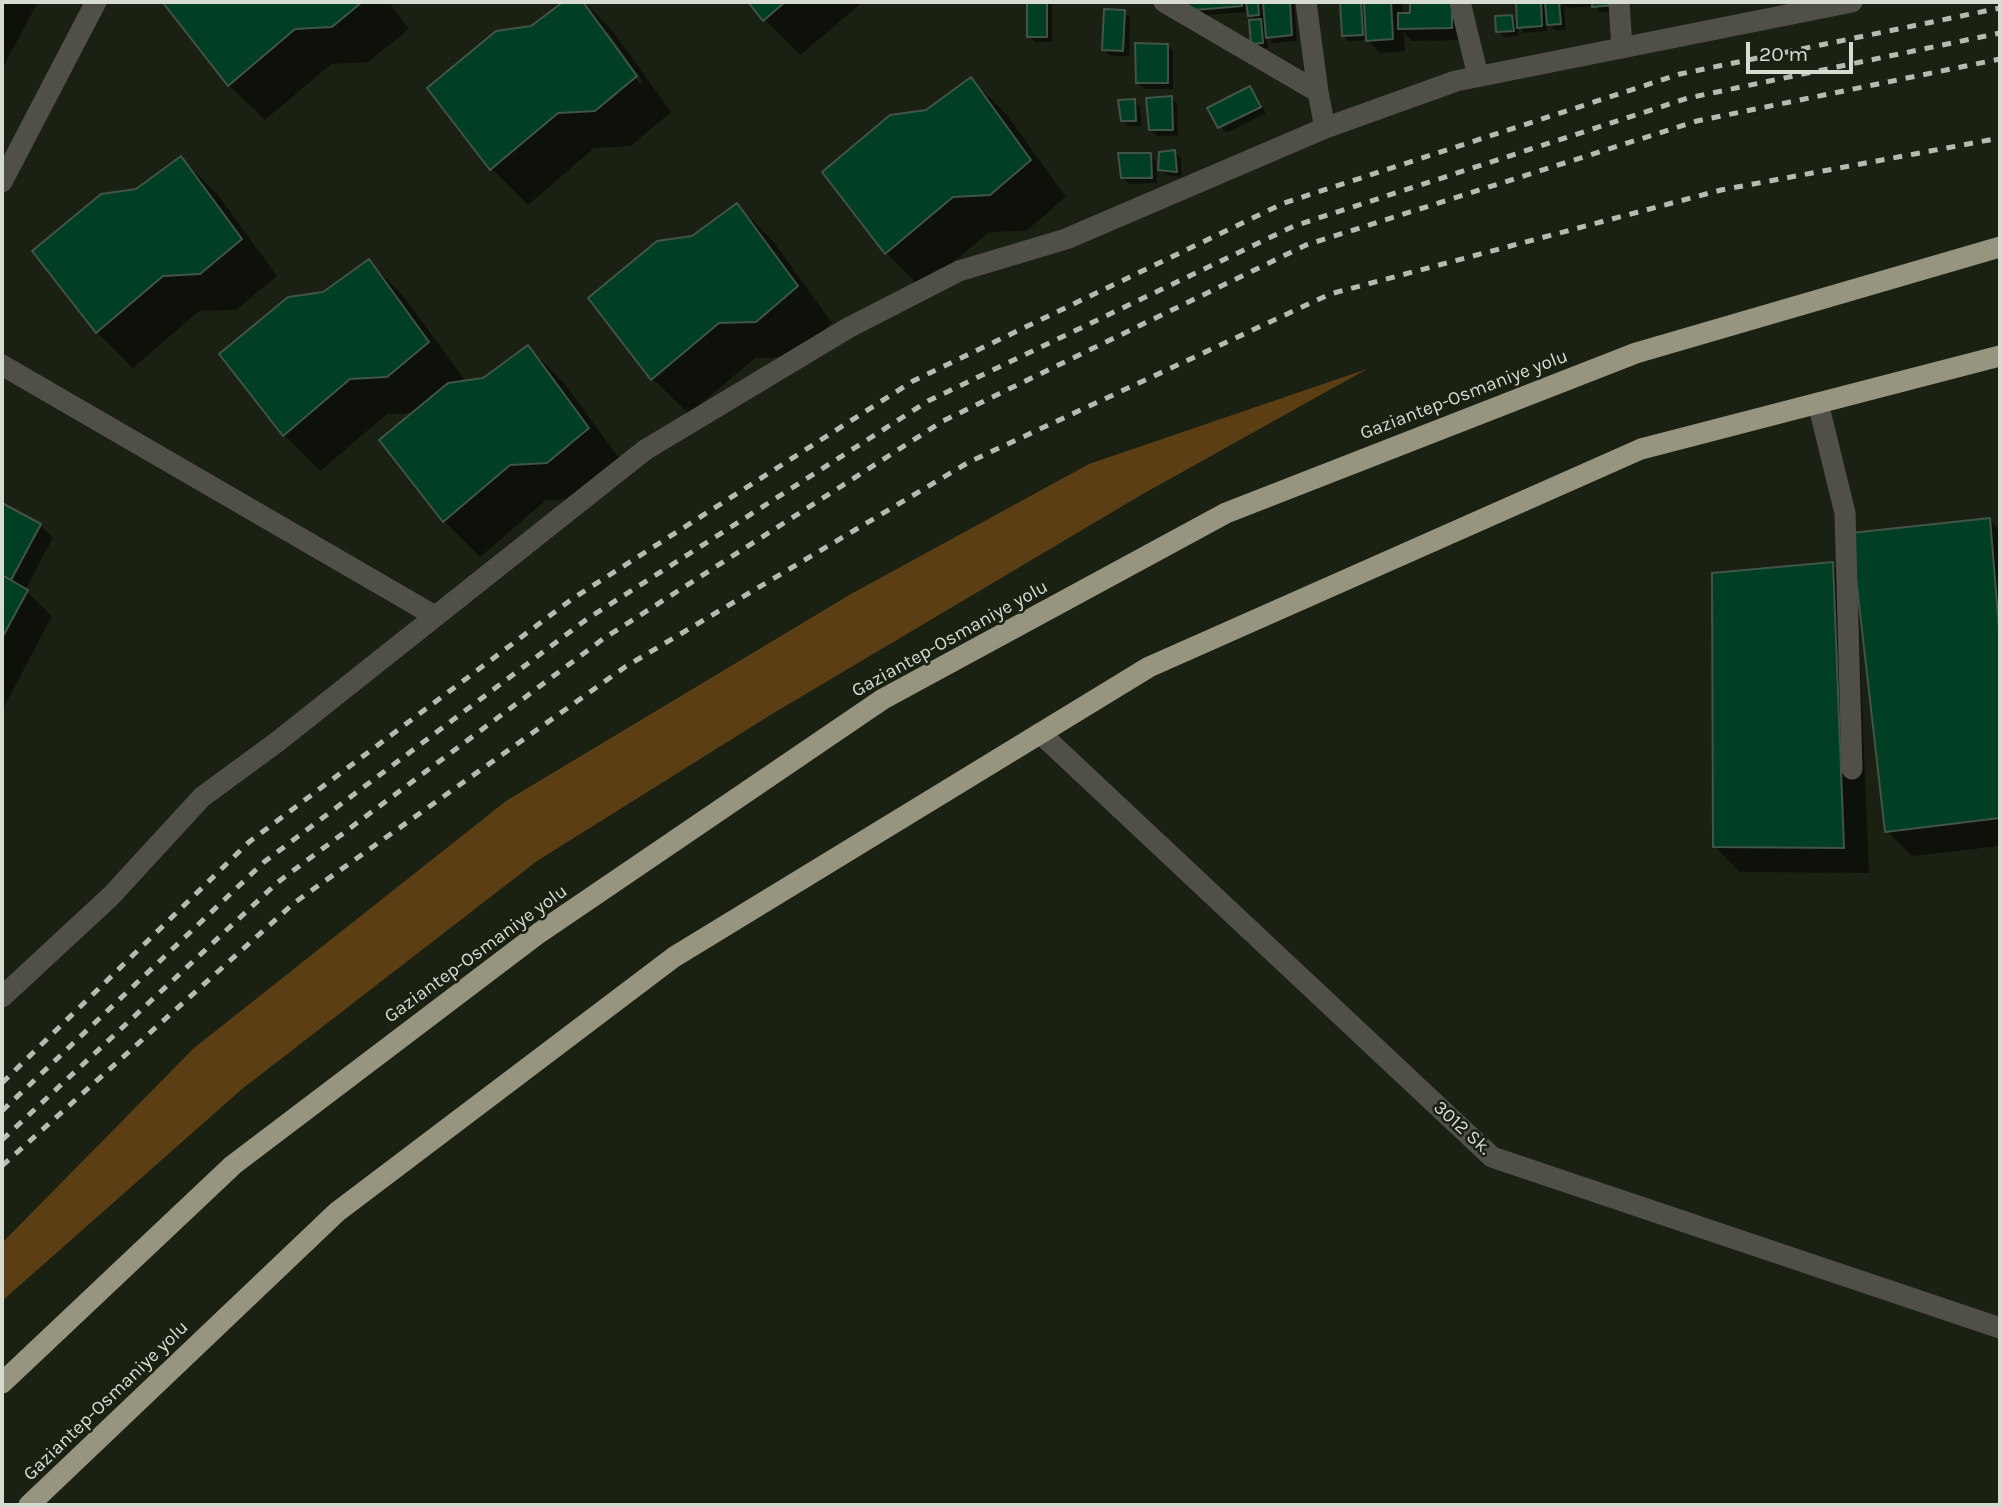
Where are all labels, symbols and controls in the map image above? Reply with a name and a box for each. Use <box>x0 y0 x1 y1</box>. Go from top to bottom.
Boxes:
scale bar <box>1750 28 1857 72</box>
text: 20 m <box>1759 42 1808 66</box>
street label: Gaziantep-Osmaniye yolu <box>1357 345 1571 445</box>
street label: Gaziantep-Osmaniye yolu <box>848 576 1052 702</box>
street label: Gaziantep-Osmaniye yolu <box>380 880 572 1028</box>
street label: 3012 Sk. <box>1428 1096 1496 1160</box>
street label: Gaziantep-Osmaniye yolu <box>19 1316 193 1486</box>

